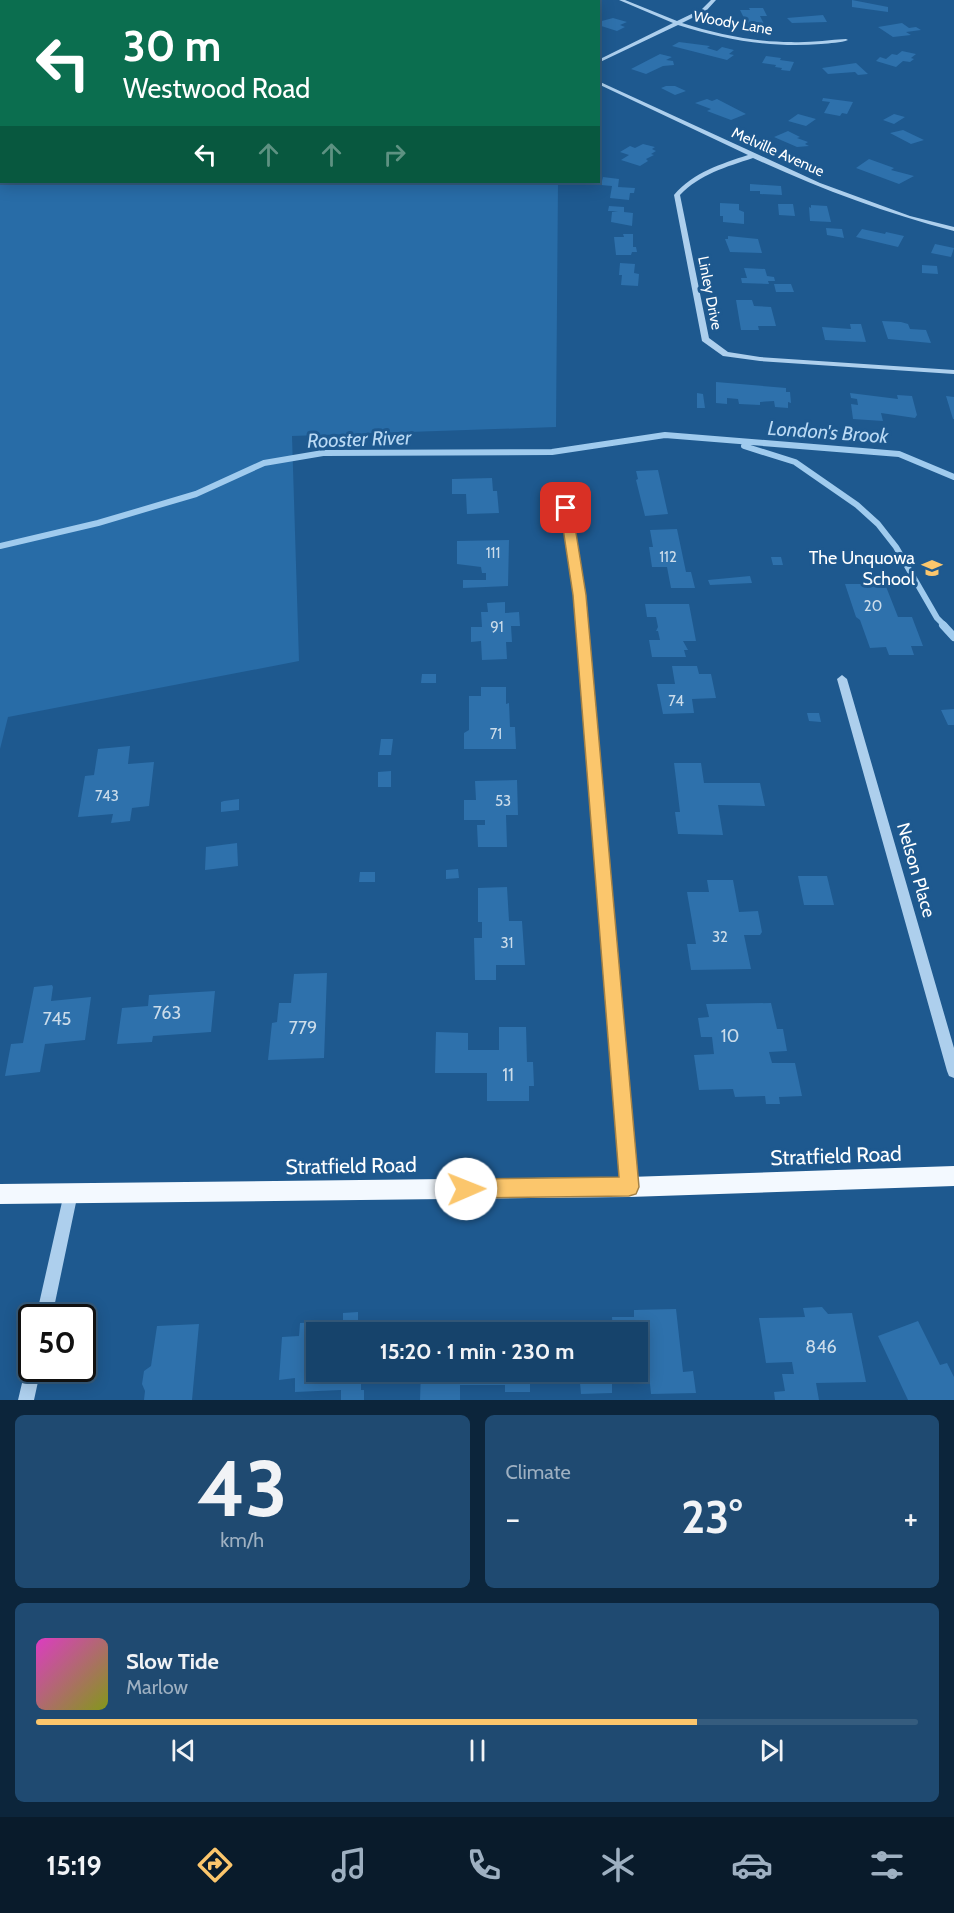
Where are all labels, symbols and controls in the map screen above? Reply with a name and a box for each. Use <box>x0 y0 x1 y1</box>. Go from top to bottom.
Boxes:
street label: Woody Lane <box>692 7 774 39</box>
text: 30 m <box>123 20 221 72</box>
icon: left <box>24 24 102 102</box>
text: Westwood Road <box>123 72 310 105</box>
street label: Melville Avenue <box>729 124 827 181</box>
icon: left <box>189 138 222 171</box>
icon: ahead <box>252 138 285 171</box>
icon: ahead <box>315 138 348 171</box>
icon: right <box>378 138 411 171</box>
street label: Linley Drive <box>694 255 726 332</box>
water label: London's Brook <box>767 416 890 448</box>
water label: Rooster River <box>307 425 412 453</box>
pin <box>540 482 591 533</box>
icon: arrive <box>549 491 582 524</box>
house number: 111 <box>486 544 500 562</box>
place label: The Unquowa School <box>809 547 916 590</box>
house number: 112 <box>659 548 677 566</box>
school or university icon: The Unquowa School <box>920 556 944 580</box>
house number: 20 <box>864 597 882 615</box>
house number: 91 <box>490 618 504 636</box>
house number: 74 <box>668 692 684 710</box>
house number: 71 <box>490 725 502 743</box>
house number: 743 <box>95 787 119 805</box>
house number: 53 <box>495 792 511 810</box>
street label: Nelson Place <box>892 820 940 920</box>
house number: 32 <box>712 928 728 946</box>
house number: 31 <box>500 934 514 952</box>
house number: 763 <box>153 1002 181 1024</box>
house number: 745 <box>43 1008 71 1030</box>
house number: 779 <box>289 1017 317 1039</box>
house number: 10 <box>721 1025 739 1047</box>
house number: 11 <box>502 1064 514 1086</box>
street label: Stratfield Road <box>770 1141 902 1170</box>
street label: Stratfield Road <box>285 1152 417 1179</box>
position arrow <box>434 1157 498 1221</box>
speed limit sign: 50 <box>18 1304 96 1382</box>
house number: 846 <box>805 1336 837 1358</box>
text: 15:20 · 1 min · 230 m <box>380 1338 574 1365</box>
text: 43 <box>197 1441 287 1536</box>
text: Climate <box>506 1460 571 1484</box>
text: 23° <box>681 1490 742 1544</box>
text: − <box>506 1498 520 1538</box>
text: + <box>903 1498 918 1538</box>
text: km/h <box>220 1528 264 1552</box>
text: Slow Tide <box>126 1648 219 1675</box>
text: Marlow <box>126 1675 188 1699</box>
icon: previous <box>167 1734 200 1767</box>
icon: pause <box>461 1734 494 1767</box>
icon: next <box>755 1734 788 1767</box>
icon: directions <box>194 1844 236 1886</box>
icon: music <box>328 1844 370 1886</box>
icon: phone <box>463 1844 505 1886</box>
icon: climate <box>597 1844 639 1886</box>
icon: car <box>731 1844 773 1886</box>
icon: filters <box>866 1844 908 1886</box>
text: 15:19 <box>46 1849 102 1882</box>

